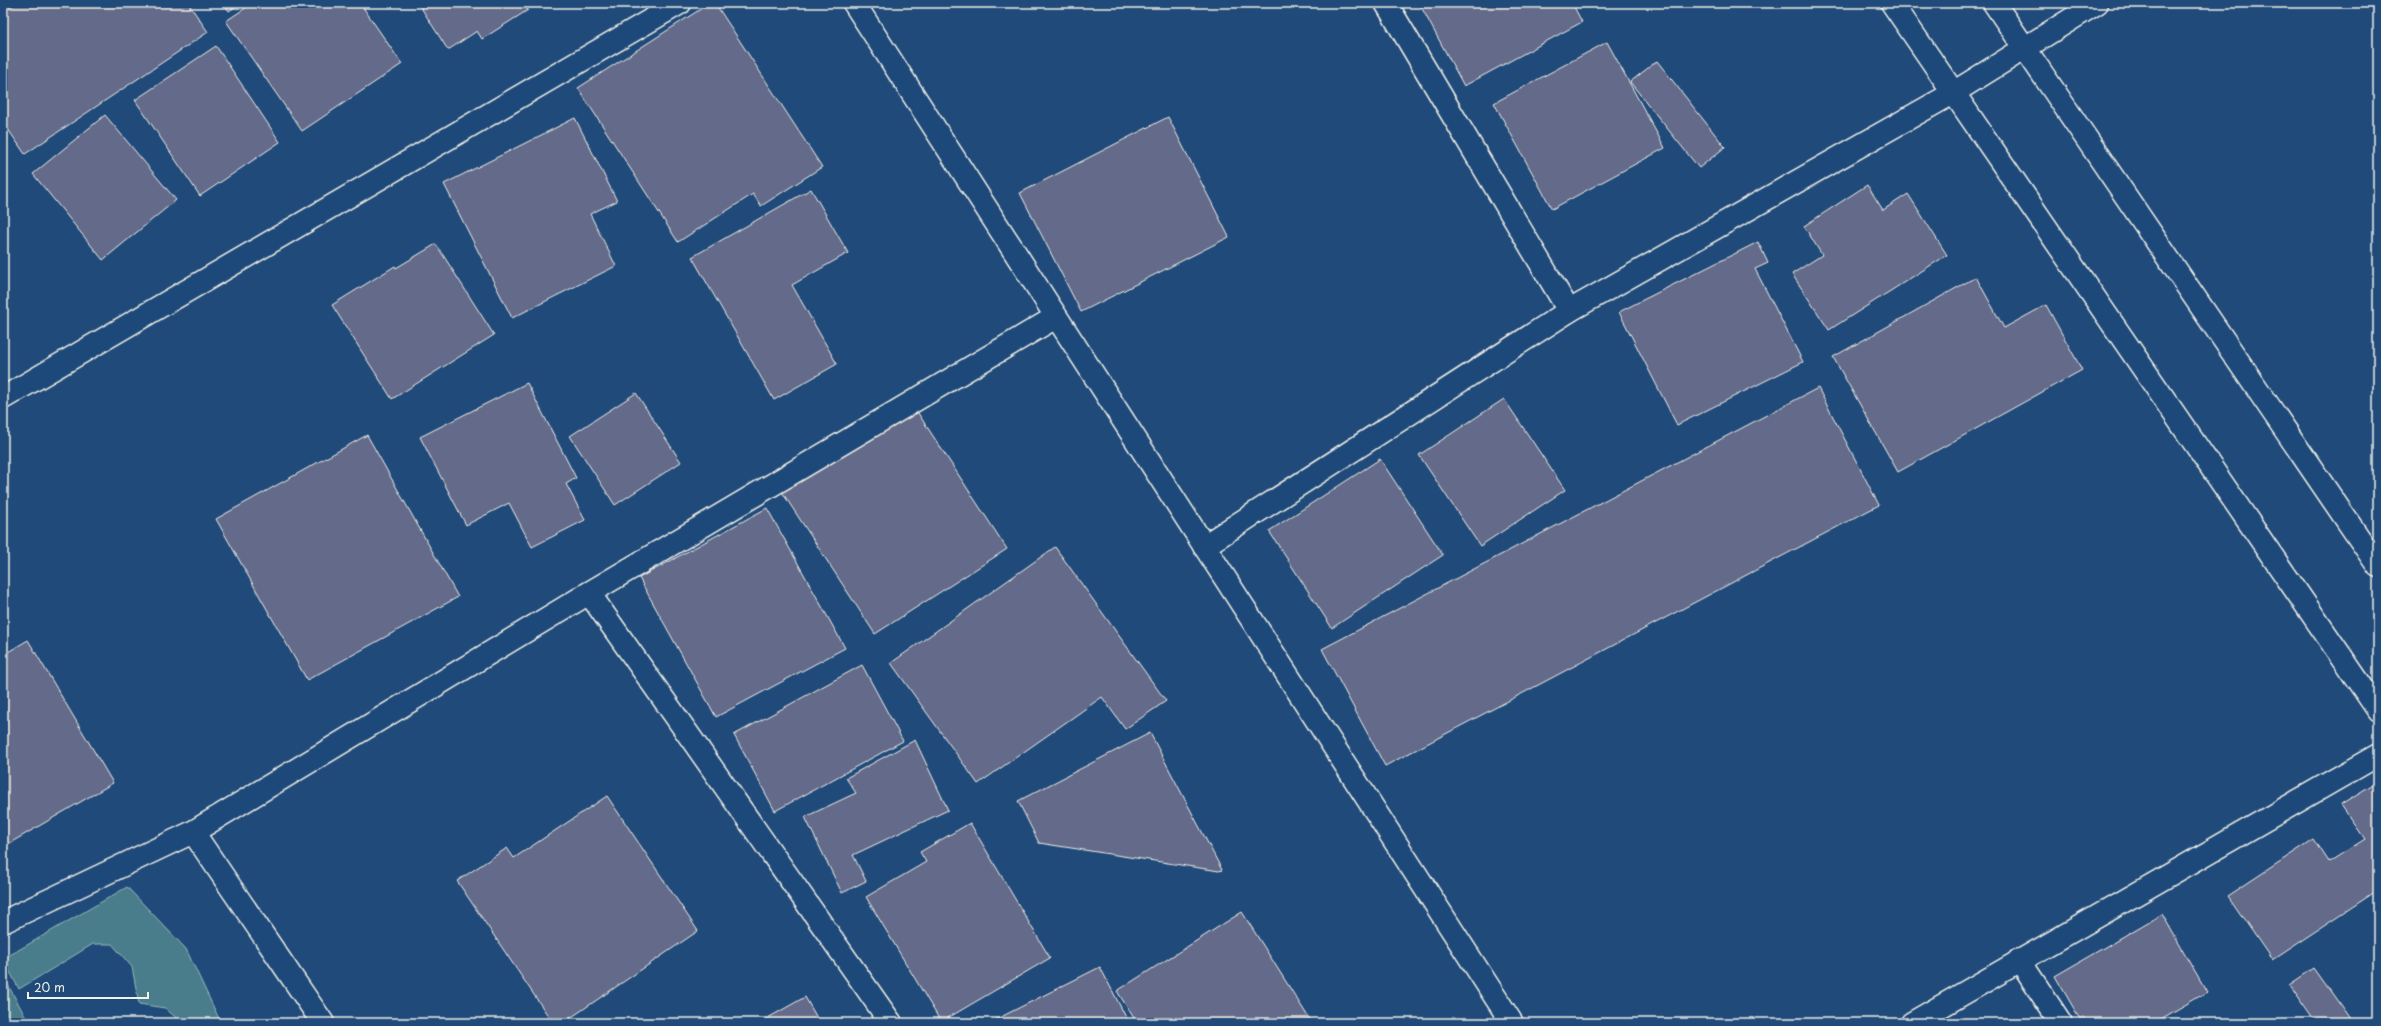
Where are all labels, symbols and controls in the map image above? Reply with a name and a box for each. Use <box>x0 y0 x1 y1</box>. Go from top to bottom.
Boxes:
scale bar <box>28 974 148 1000</box>
text: 20 m <box>34 978 65 996</box>

